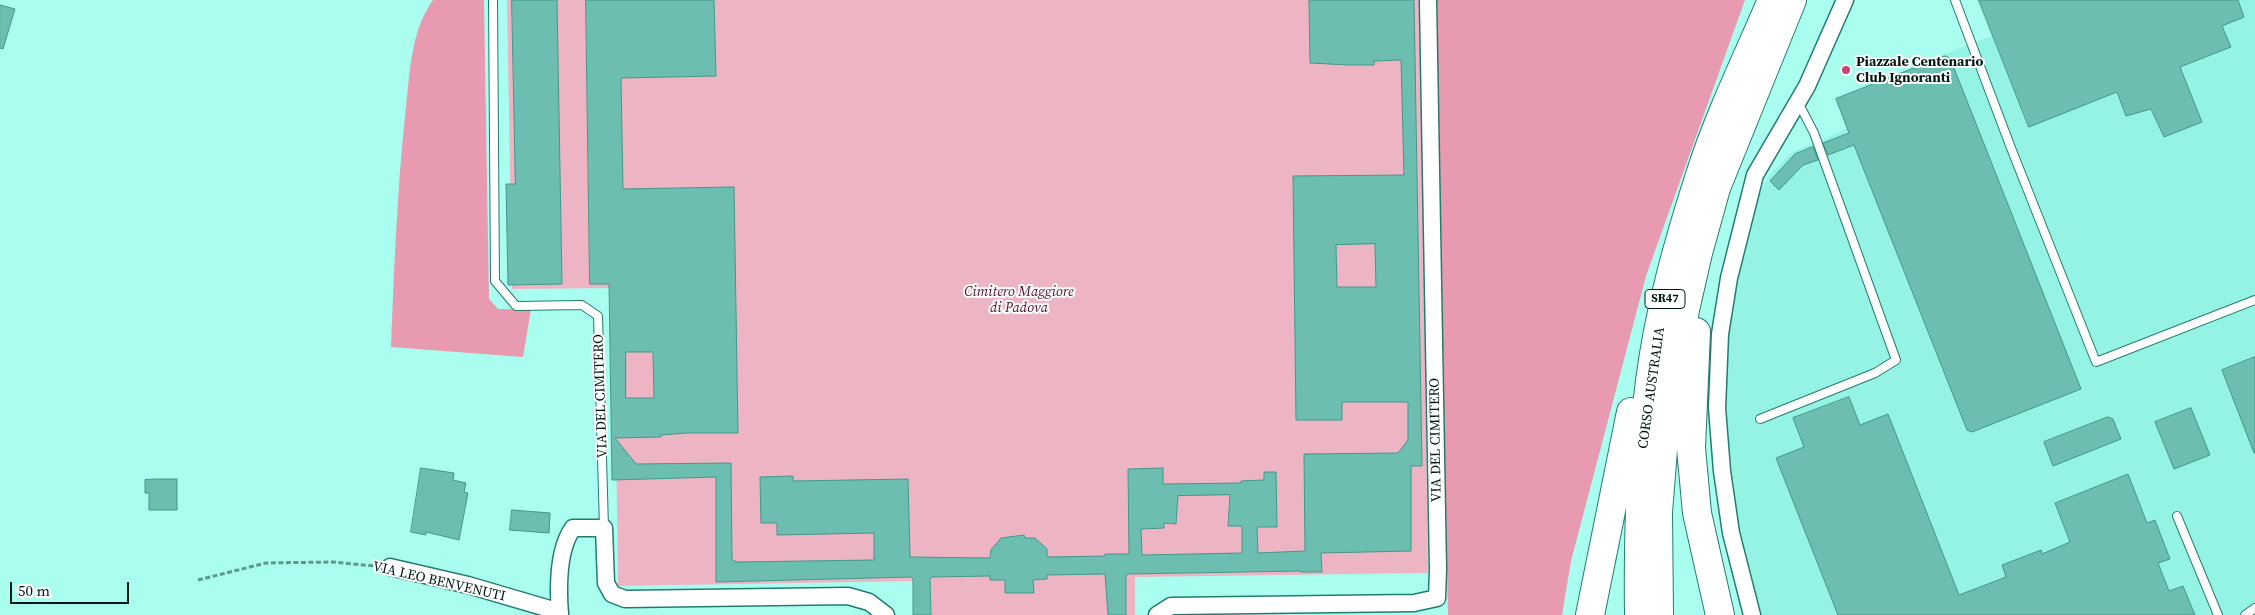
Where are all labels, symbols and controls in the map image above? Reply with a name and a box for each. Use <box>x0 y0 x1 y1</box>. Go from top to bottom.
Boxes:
place label: Piazzale Centenario Club Ignoranti <box>1856 54 1983 86</box>
marker: Piazzale Centenario Club Ignoranti <box>1840 64 1852 76</box>
park label: Cimitero Maggiore di Padova <box>964 284 1074 316</box>
road number: SR47 <box>1645 290 1685 308</box>
street label: CORSO AUSTRALIA <box>1635 326 1669 450</box>
street label: VIA DEL CIMITERO <box>590 334 612 458</box>
street label: VIA DEL CIMITERO <box>1427 378 1445 502</box>
street label: VIA LEO BENVENUTI <box>371 559 507 605</box>
scale bar <box>12 572 131 604</box>
text: 50 m <box>18 580 50 601</box>

